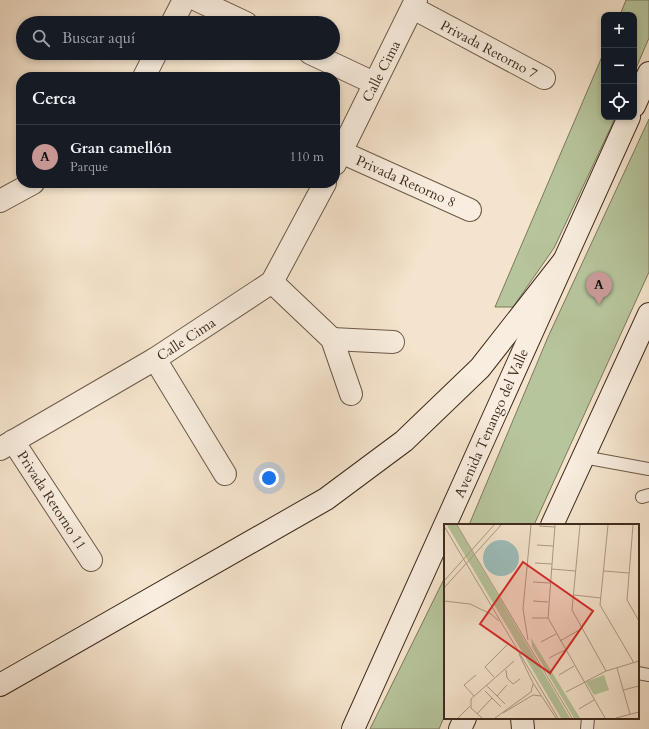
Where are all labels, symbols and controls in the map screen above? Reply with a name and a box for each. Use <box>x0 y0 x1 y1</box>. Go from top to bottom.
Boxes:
map controls <box>601 12 637 120</box>
button: + <box>601 12 637 48</box>
search box <box>16 16 340 60</box>
street label: Privada Retorno 7 <box>437 16 541 83</box>
icon: search <box>30 27 52 49</box>
text: Buscar aquí <box>62 28 135 48</box>
street label: Calle Cima <box>358 37 405 105</box>
button: − <box>601 48 637 84</box>
button: locate <box>601 84 637 120</box>
text: Cerca <box>32 87 76 110</box>
text: Gran camellón <box>70 138 172 158</box>
text: A <box>40 148 50 166</box>
text: 110 m <box>290 148 324 166</box>
street label: Privada Retorno 8 <box>353 151 459 212</box>
text: Parque <box>70 158 108 176</box>
pin: A <box>586 272 612 305</box>
street label: Calle Cima <box>153 313 219 366</box>
street label: Avenida Tenango del Valle <box>450 346 533 501</box>
street label: Privada Retorno 11 <box>12 447 91 553</box>
your location <box>259 468 279 488</box>
inset map <box>444 524 639 719</box>

